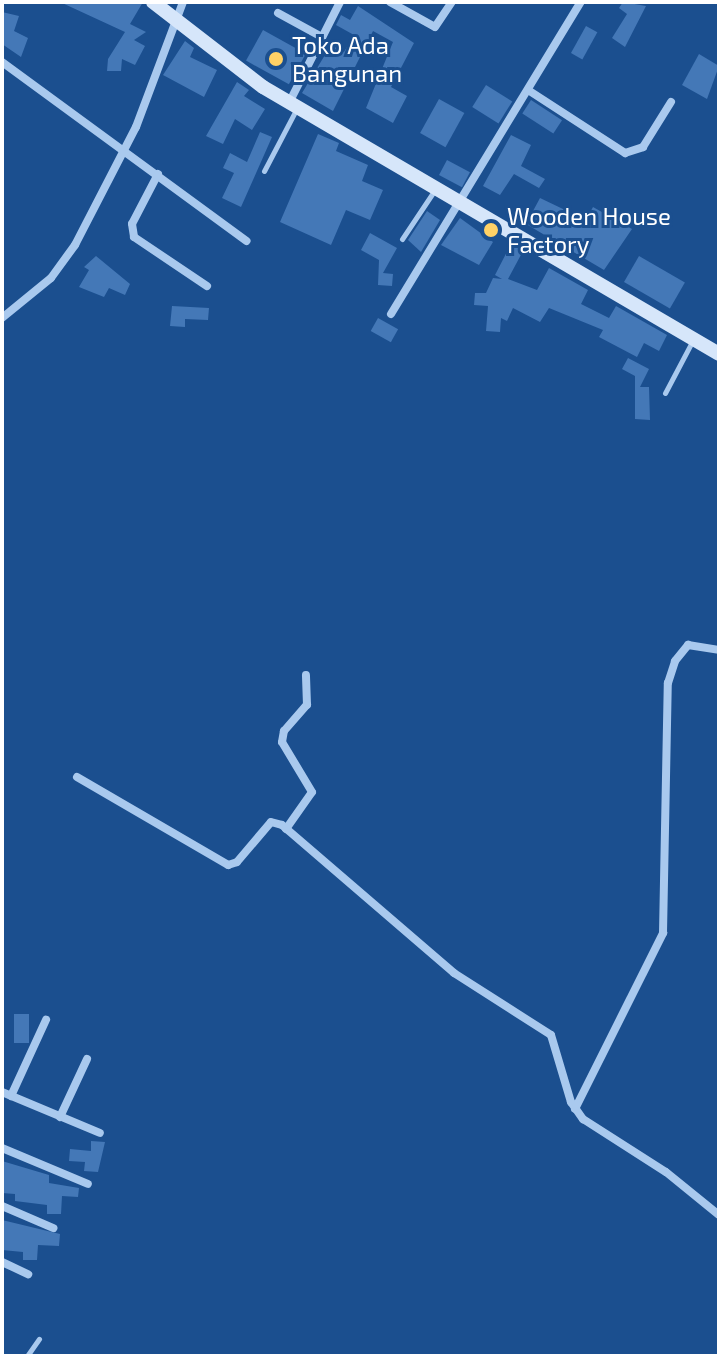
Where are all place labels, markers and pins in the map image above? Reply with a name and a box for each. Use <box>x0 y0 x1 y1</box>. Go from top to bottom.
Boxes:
place label: Toko Ada Bangunan <box>292 31 402 87</box>
marker: Toko Ada Bangunan <box>267 50 285 68</box>
place label: Wooden House Factory <box>507 202 671 258</box>
marker: Wooden House Factory <box>482 221 500 239</box>

